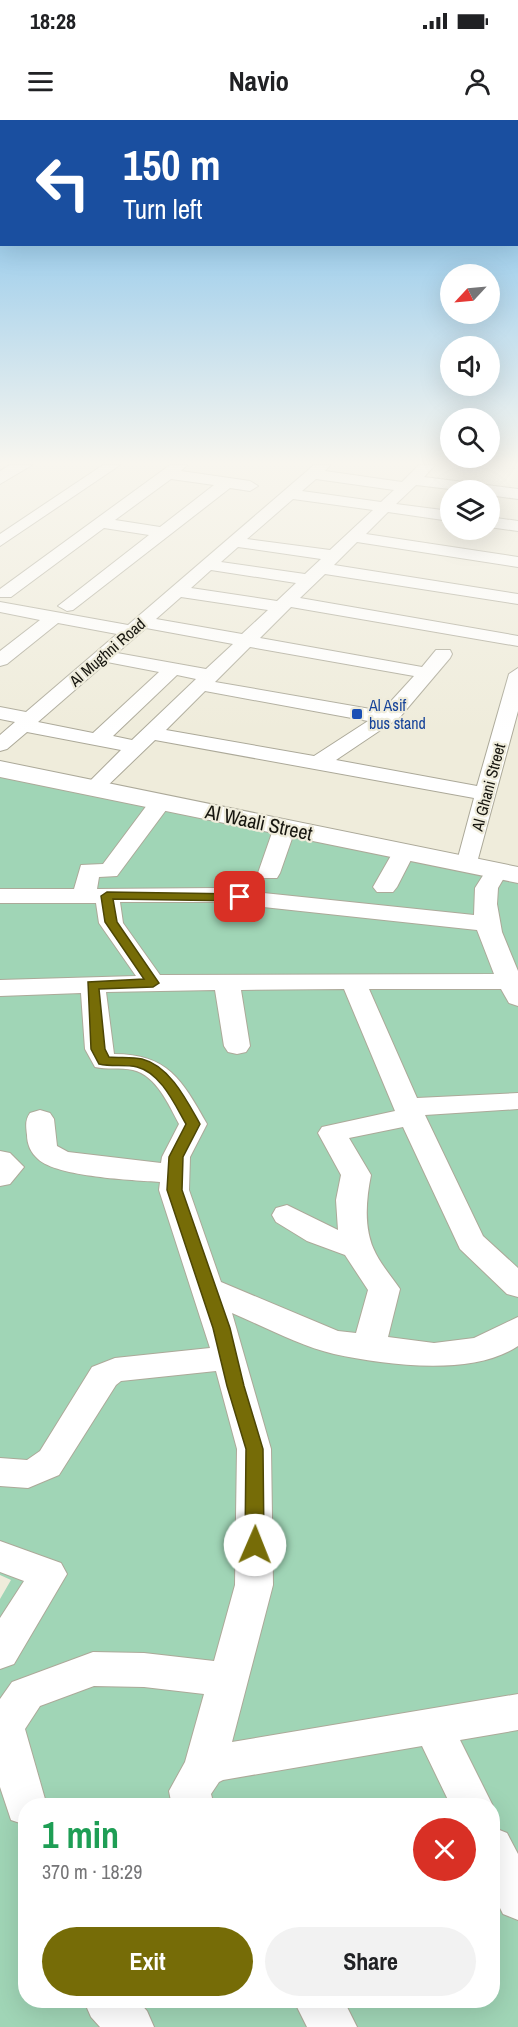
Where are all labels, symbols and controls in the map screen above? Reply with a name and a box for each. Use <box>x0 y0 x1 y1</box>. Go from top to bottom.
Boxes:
text: 18:28 <box>30 6 76 36</box>
text: Navio <box>229 63 289 99</box>
icon: menu <box>24 65 57 98</box>
icon: person <box>461 65 494 98</box>
text: 150 m <box>123 137 221 193</box>
icon: left <box>24 144 102 222</box>
text: Turn left <box>123 191 202 227</box>
north arrow <box>440 264 500 324</box>
map controls <box>440 264 500 540</box>
button: sound <box>440 336 500 396</box>
button: search <box>440 408 500 468</box>
button: layers <box>440 480 500 540</box>
street label: Al Mughni Road <box>64 613 150 692</box>
place label: Al Asif bus stand <box>368 694 426 734</box>
marker: Al Asif bus stand <box>350 707 364 721</box>
street label: Al Ghani Street <box>466 740 510 834</box>
street label: Al Waali Street <box>202 797 315 847</box>
pin <box>214 871 265 922</box>
icon: arrive <box>223 880 256 913</box>
position arrow <box>223 1513 287 1577</box>
text: 1 min <box>42 1811 119 1859</box>
button: close <box>413 1818 476 1881</box>
text: 370 m · 18:29 <box>42 1858 142 1885</box>
button: Exit <box>42 1927 253 1996</box>
button: Share <box>265 1927 476 1996</box>

